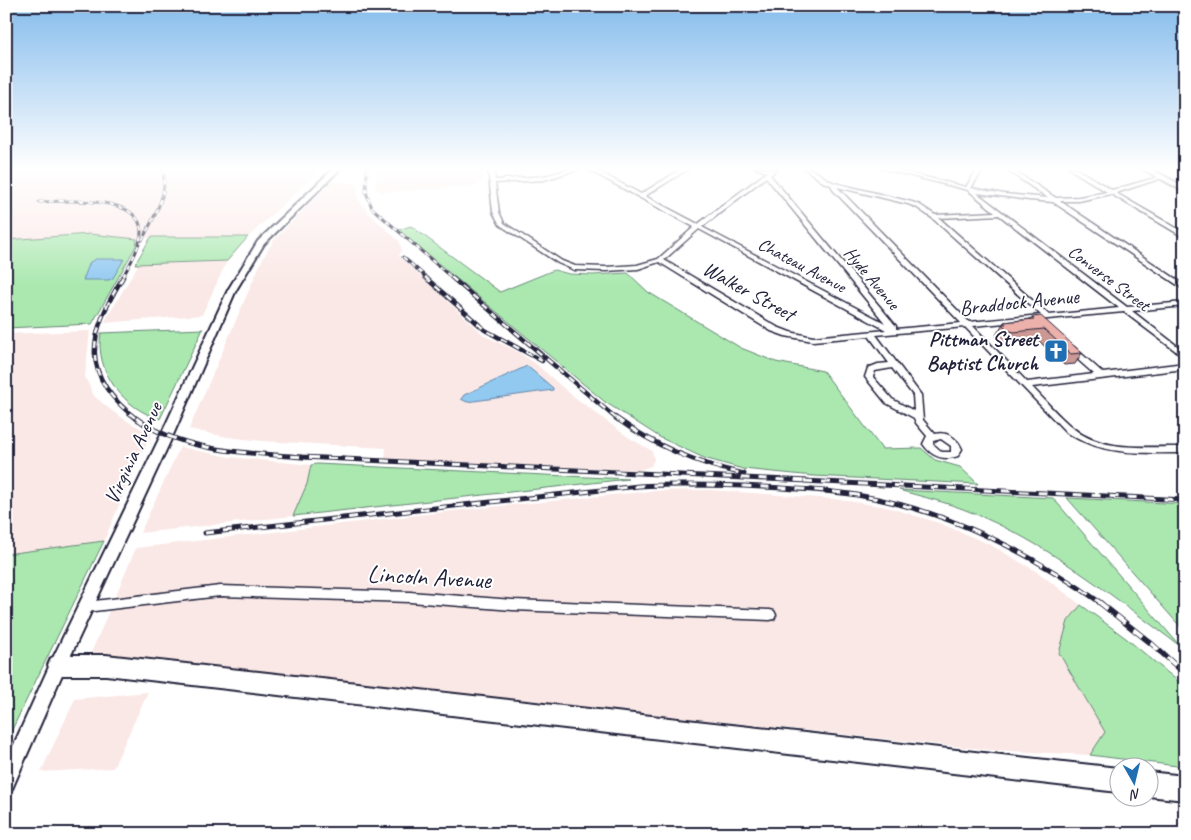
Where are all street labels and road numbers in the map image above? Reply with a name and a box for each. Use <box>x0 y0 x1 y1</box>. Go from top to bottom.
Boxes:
street label: Chateau Avenue <box>754 233 851 298</box>
street label: Converse Street <box>1064 240 1156 317</box>
street label: Hyde Avenue <box>839 242 905 315</box>
street label: Walker Street <box>699 255 802 328</box>
street label: Braddock Avenue <box>958 283 1081 321</box>
street label: Virginia Avenue <box>98 396 169 508</box>
street label: Lincoln Avenue <box>366 558 493 596</box>

